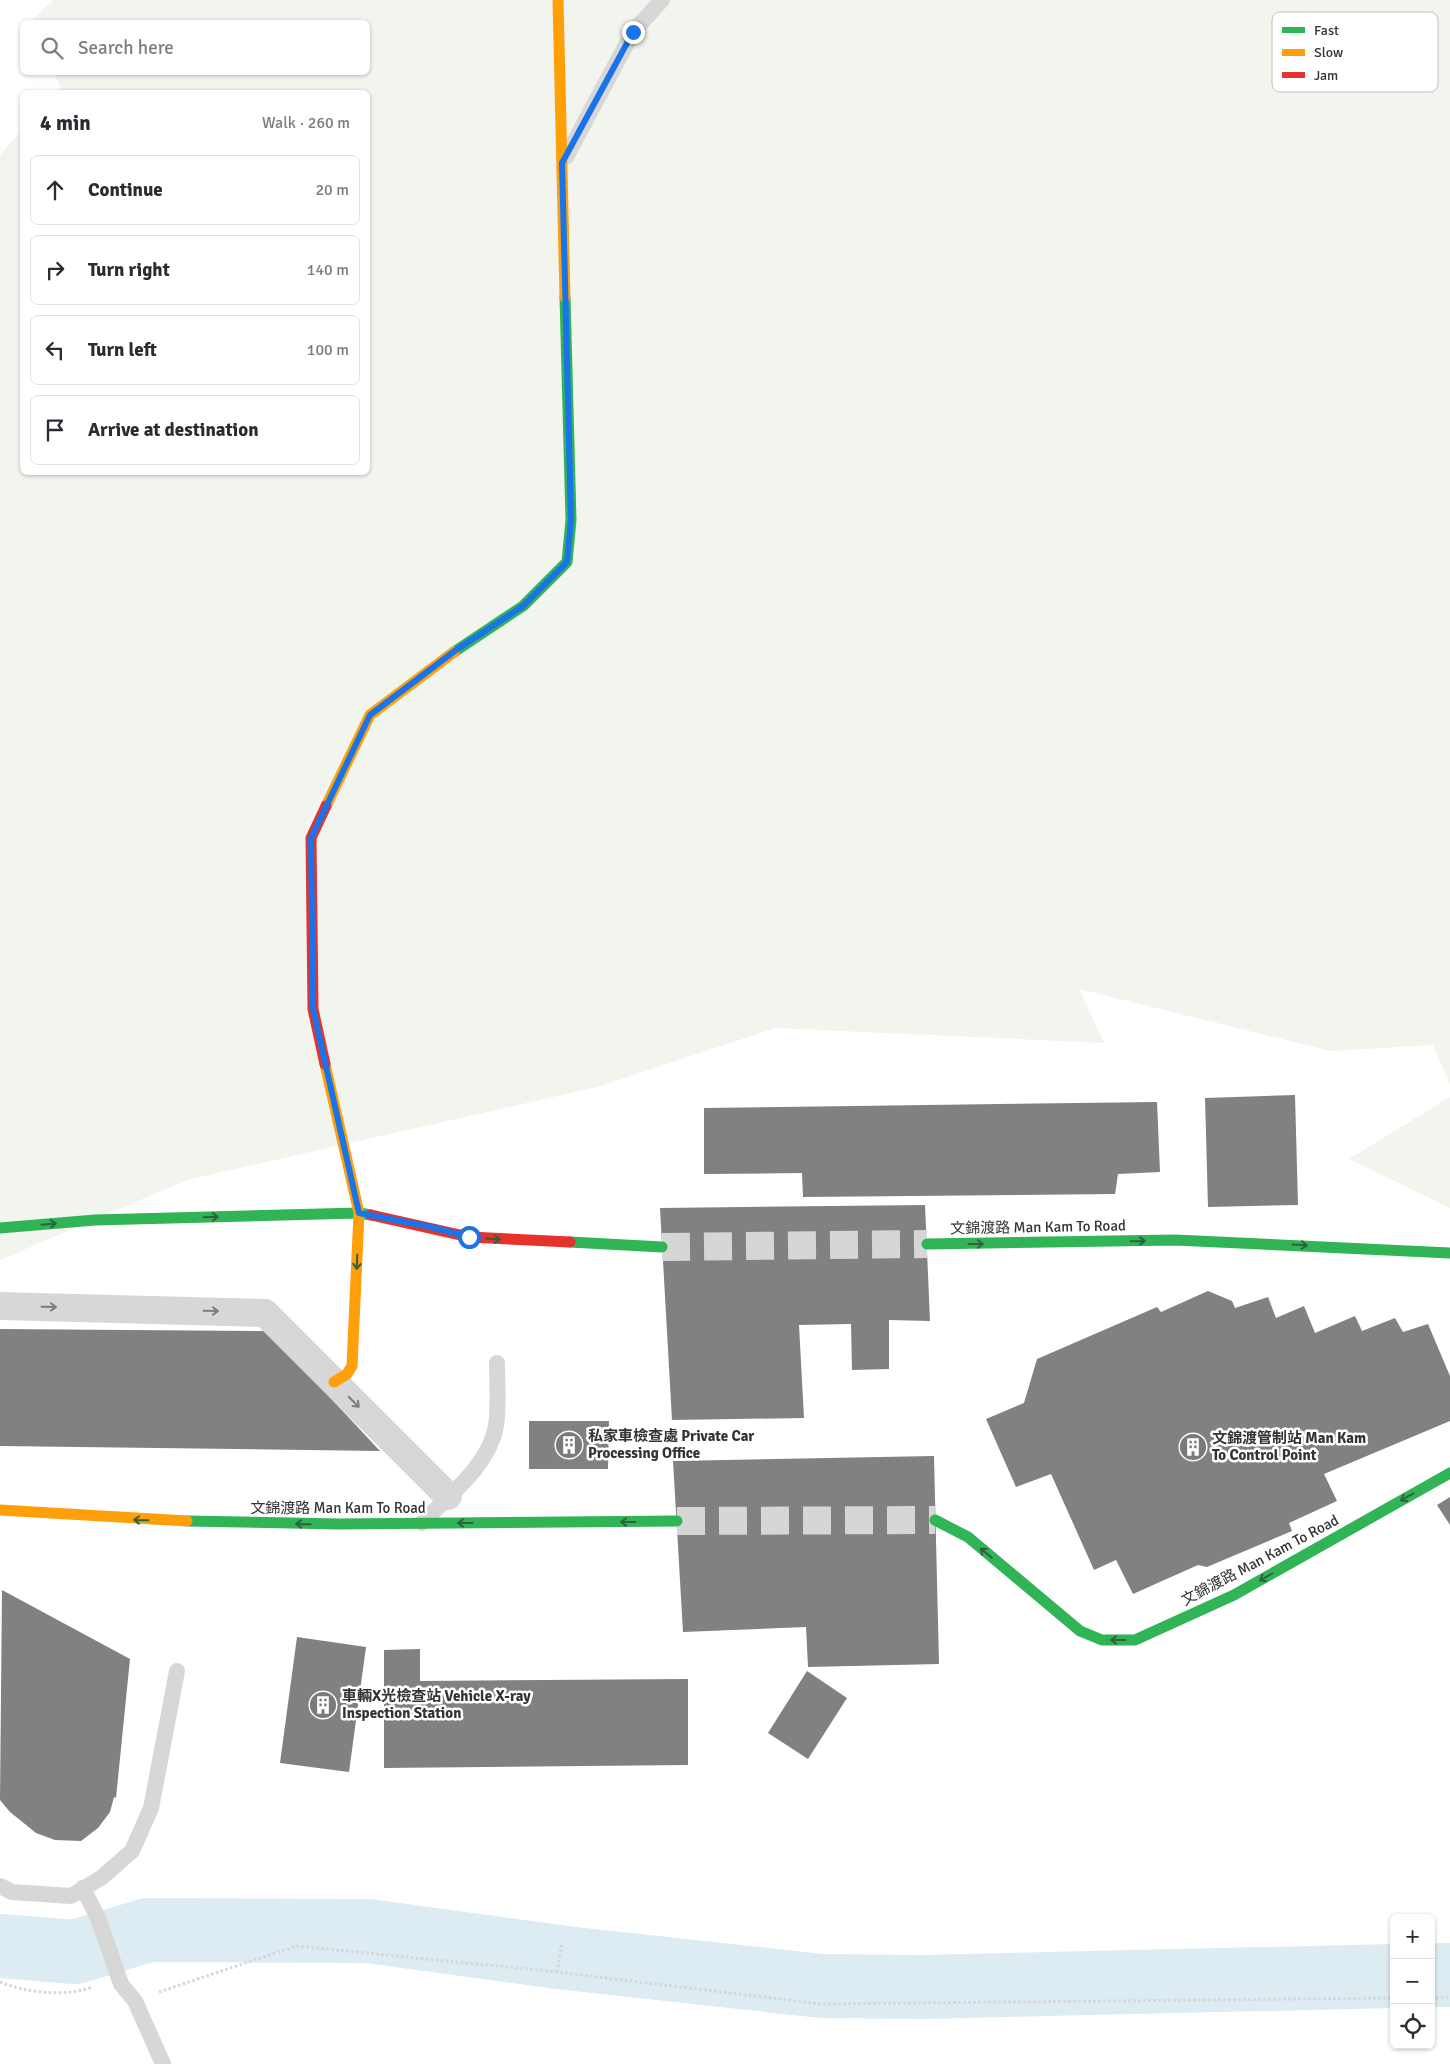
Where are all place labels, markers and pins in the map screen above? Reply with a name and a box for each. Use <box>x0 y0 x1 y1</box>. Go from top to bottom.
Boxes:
place label: 私家車檢查處 Private Car Processing Office <box>588 1427 754 1462</box>
place label: 文錦渡管制站 Man Kam To Control Point <box>1212 1429 1366 1464</box>
building icon: 私家車檢查處 Private Car Processing Office <box>554 1430 584 1460</box>
building icon: 文錦渡管制站 Man Kam To Control Point <box>1178 1432 1208 1462</box>
place label: 車輛X光檢查站 Vehicle X-ray Inspection Station <box>342 1687 531 1722</box>
building icon: 車輛X光檢查站 Vehicle X-ray Inspection Station <box>308 1690 338 1720</box>

